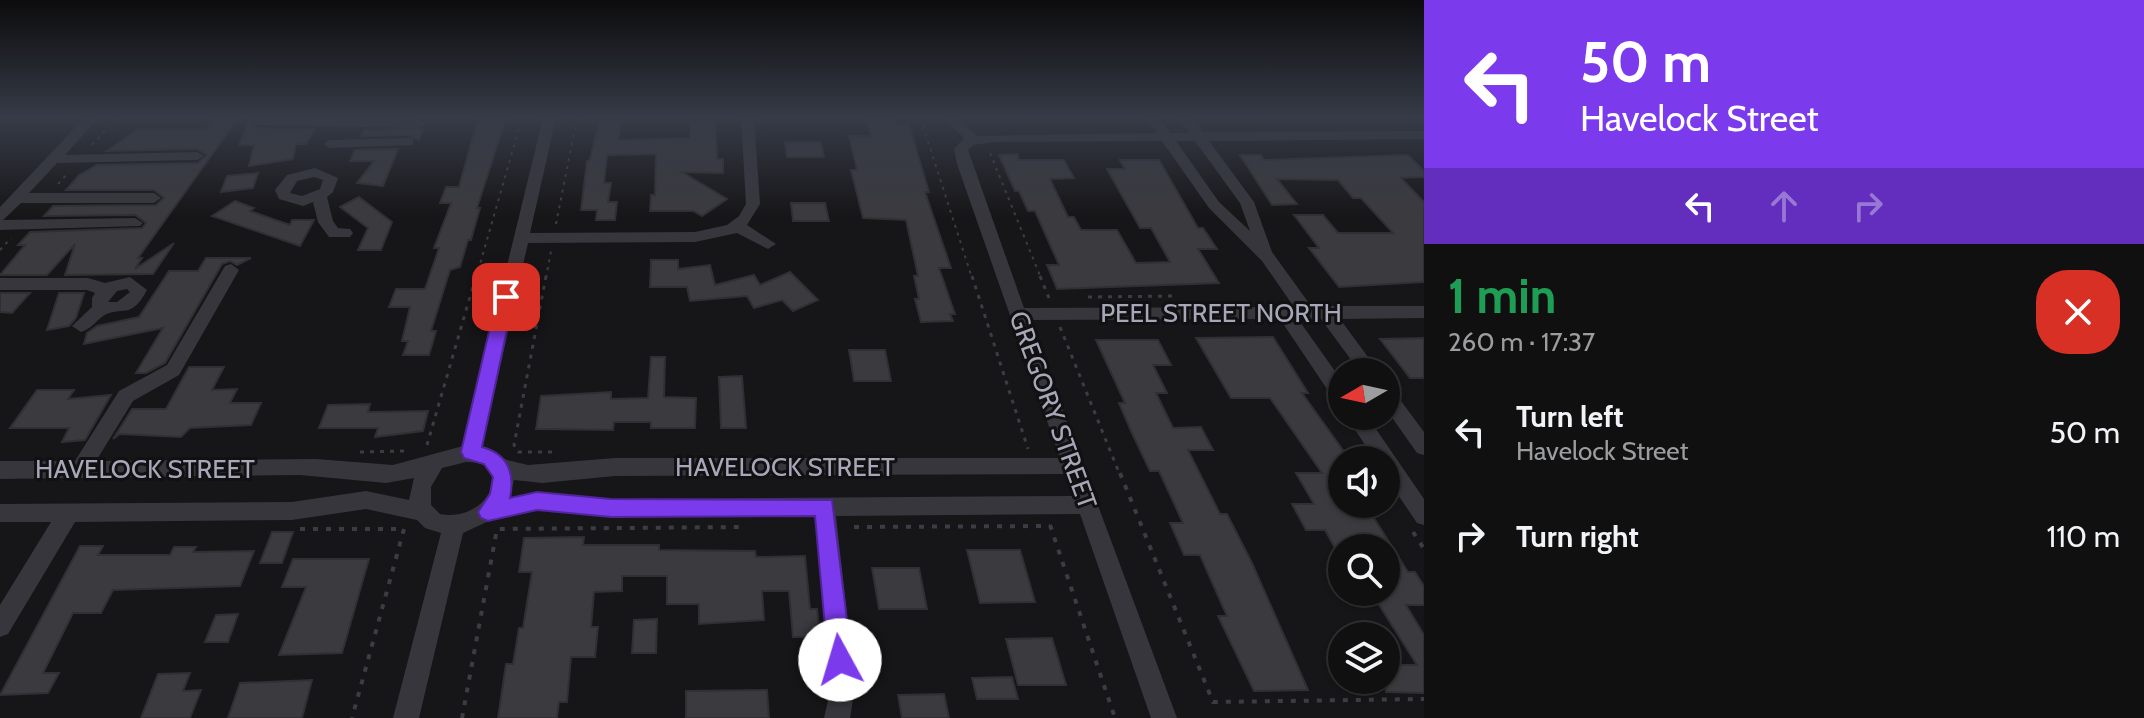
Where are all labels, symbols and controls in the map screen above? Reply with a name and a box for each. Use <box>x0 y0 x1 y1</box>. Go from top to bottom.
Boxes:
text: 50 m <box>1580 28 1711 96</box>
icon: left <box>1448 32 1552 136</box>
text: Havelock Street <box>1580 96 1819 140</box>
icon: left <box>1678 184 1722 228</box>
icon: ahead <box>1762 184 1806 228</box>
icon: right <box>1846 184 1890 228</box>
pin <box>472 263 540 331</box>
text: 1 min <box>1448 267 1556 325</box>
button: close <box>2036 270 2120 354</box>
icon: arrive <box>484 275 528 319</box>
street label: PEEL STREET NORTH <box>1100 297 1342 329</box>
street label: GREGORY STREET <box>1002 307 1104 513</box>
text: 260 m · 17:37 <box>1448 326 1595 358</box>
north arrow <box>1328 358 1400 430</box>
map controls <box>1328 358 1400 694</box>
text: Turn left <box>1516 398 1624 435</box>
icon: left <box>1448 410 1492 454</box>
text: 50 m <box>2050 414 2120 451</box>
text: Havelock Street <box>1516 435 1688 467</box>
button: sound <box>1328 446 1400 518</box>
street label: HAVELOCK STREET <box>675 451 895 483</box>
street label: HAVELOCK STREET <box>35 453 255 485</box>
icon: right <box>1448 514 1492 558</box>
text: Turn right <box>1516 518 1639 555</box>
text: 110 m <box>2046 518 2120 555</box>
button: search <box>1328 534 1400 606</box>
position arrow <box>798 618 882 702</box>
button: layers <box>1328 622 1400 694</box>

